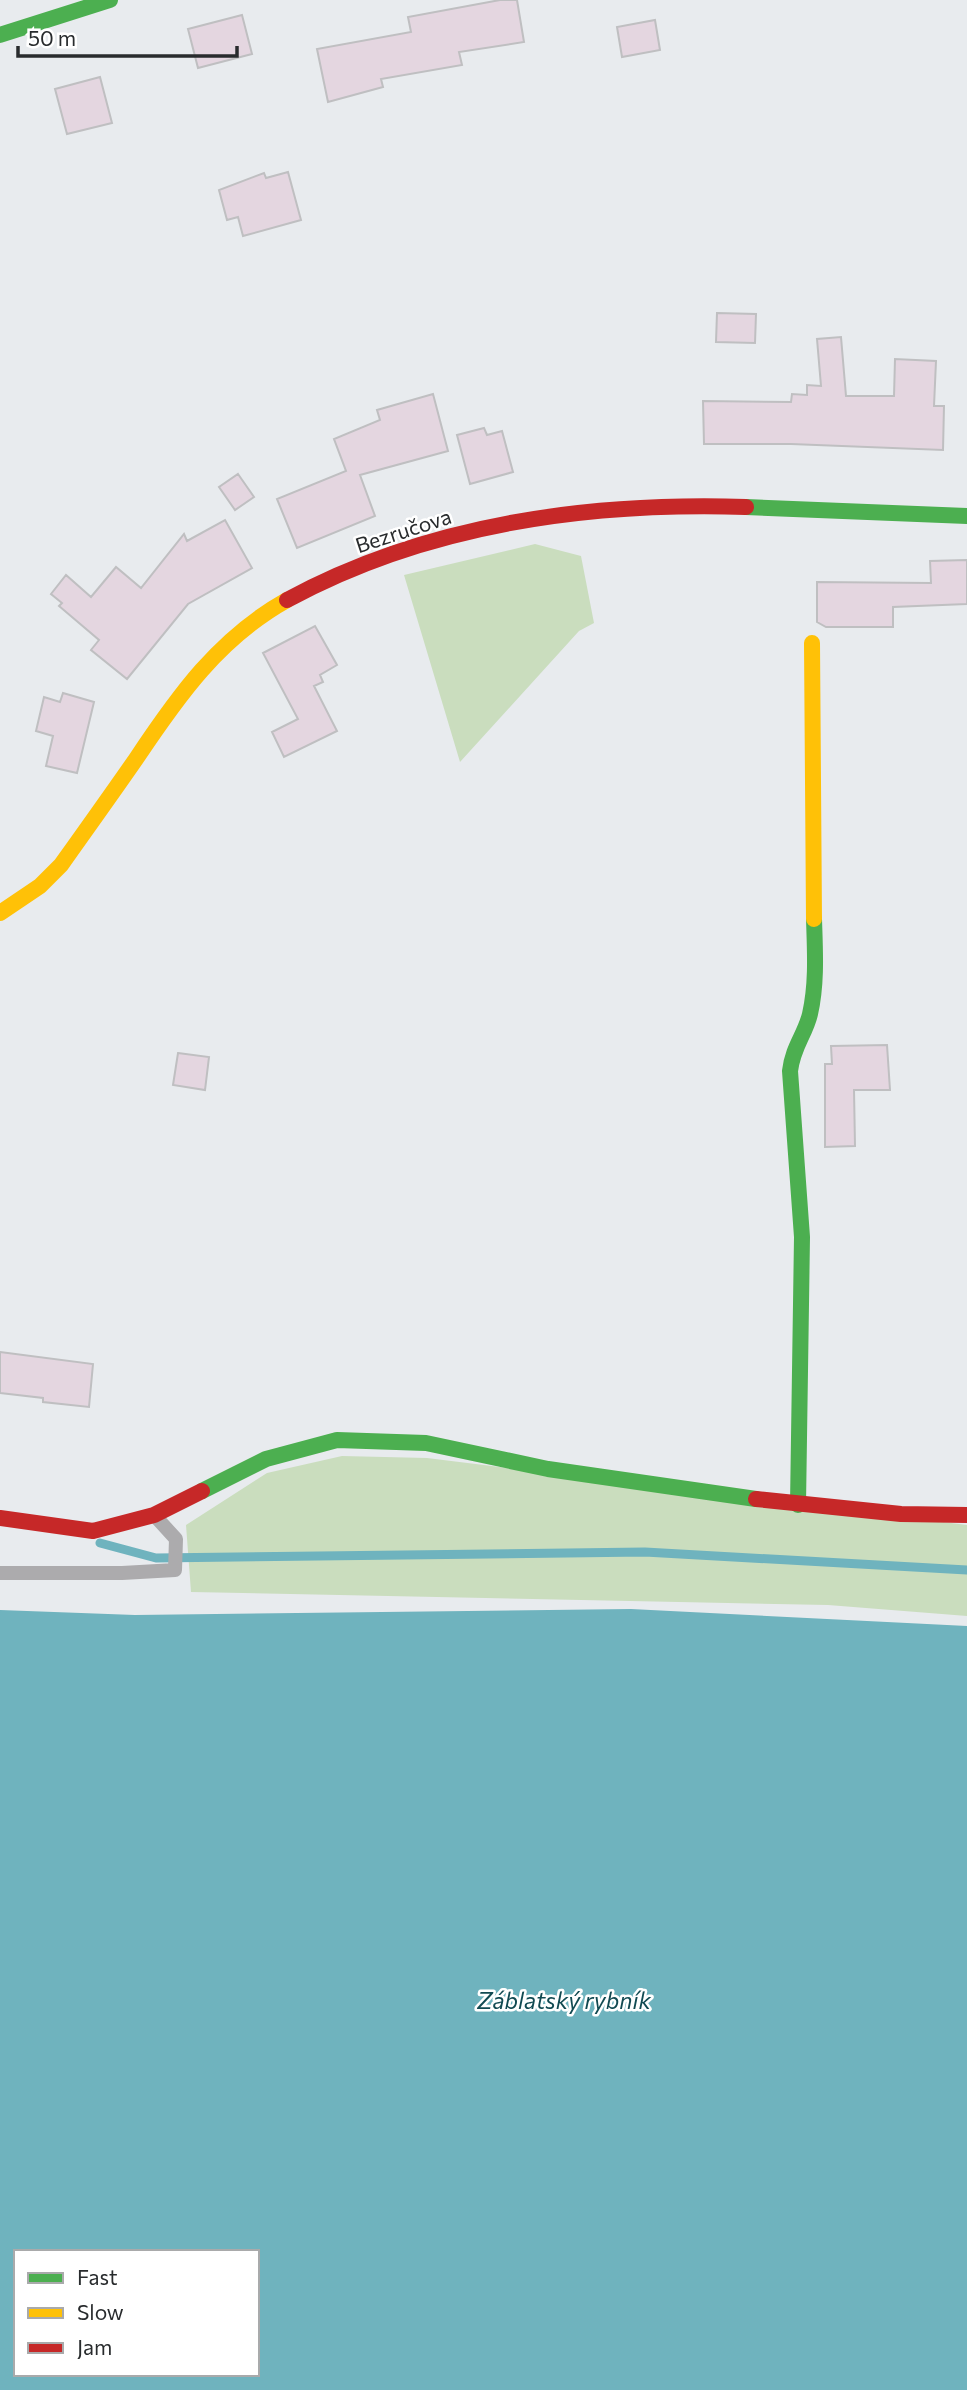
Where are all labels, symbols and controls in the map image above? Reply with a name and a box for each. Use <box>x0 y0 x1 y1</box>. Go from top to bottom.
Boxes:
scale bar <box>18 14 236 58</box>
text: 50 m <box>28 25 76 50</box>
street label: Bezručova <box>352 503 454 557</box>
water label: Záblatský rybník <box>476 1986 651 2014</box>
legend <box>14 2250 259 2376</box>
text: Fast <box>77 2264 118 2289</box>
text: Slow <box>77 2299 124 2324</box>
text: Jam <box>77 2334 112 2359</box>

